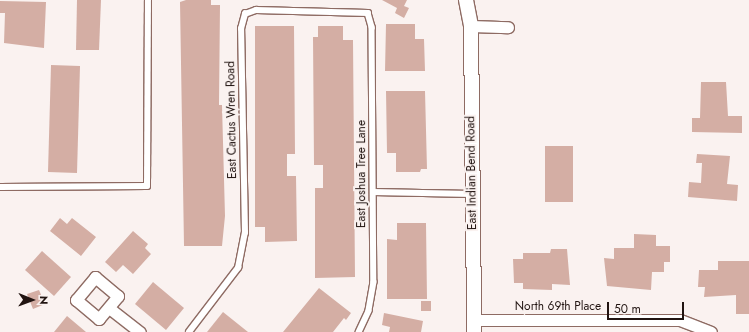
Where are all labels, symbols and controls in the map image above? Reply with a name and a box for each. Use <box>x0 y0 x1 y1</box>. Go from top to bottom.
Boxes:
street label: East Cactus Wren Road <box>224 61 240 179</box>
street label: East Indian Bend Road <box>464 116 480 230</box>
street label: East Joshua Tree Lane <box>355 120 369 228</box>
north arrow <box>12 280 52 320</box>
scale bar <box>609 294 686 320</box>
text: N <box>36 296 52 305</box>
street label: North 69th Place <box>515 300 601 314</box>
text: 50 m <box>614 300 641 318</box>

